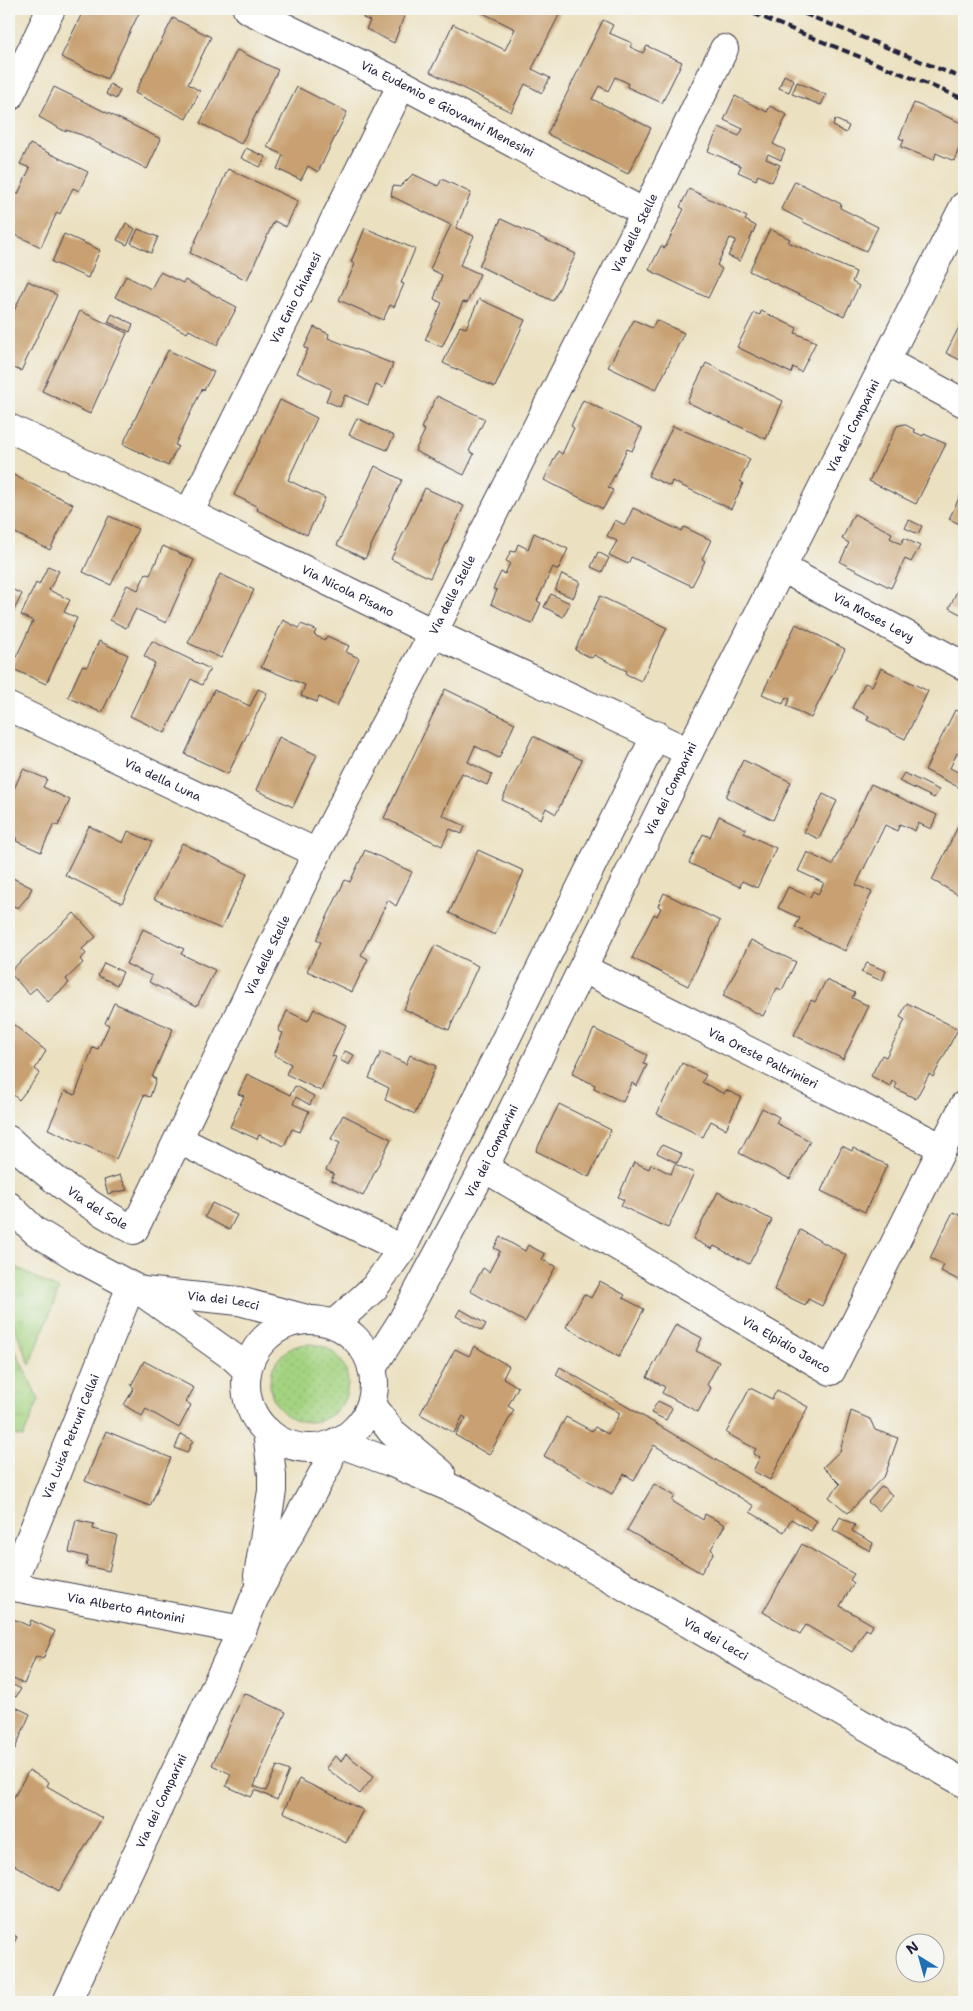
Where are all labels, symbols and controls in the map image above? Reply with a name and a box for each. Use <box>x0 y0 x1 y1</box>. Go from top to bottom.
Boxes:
street label: Via Eudemio e Giovanni Menesini <box>358 57 537 161</box>
street label: Via delle Stelle <box>608 191 661 276</box>
street label: Via Enio Chianesi <box>266 250 325 346</box>
street label: Via dei Comparini <box>823 377 883 475</box>
street label: Via delle Stelle <box>425 552 479 637</box>
street label: Via Nicola Pisano <box>299 562 397 621</box>
street label: Via Moses Levy <box>830 589 917 646</box>
street label: Via dei Comparini <box>641 739 701 838</box>
street label: Via della Luna <box>121 755 204 805</box>
street label: Via delle Stelle <box>241 912 294 998</box>
street label: Via Oreste Paltrinieri <box>705 1024 821 1092</box>
street label: Via dei Comparini <box>462 1102 522 1201</box>
street label: Via del Sole <box>64 1183 131 1233</box>
street label: Via dei Lecci <box>187 1288 261 1314</box>
street label: Via Elpidio Jenco <box>739 1313 833 1377</box>
street label: Via Luisa Petruni Cellai <box>39 1372 103 1501</box>
street label: Via Alberto Antonini <box>66 1589 186 1627</box>
street label: Via dei Lecci <box>680 1614 751 1664</box>
street label: Via dei Comparini <box>132 1751 191 1851</box>
north arrow <box>896 1934 946 1984</box>
text: N <box>902 1937 922 1958</box>

